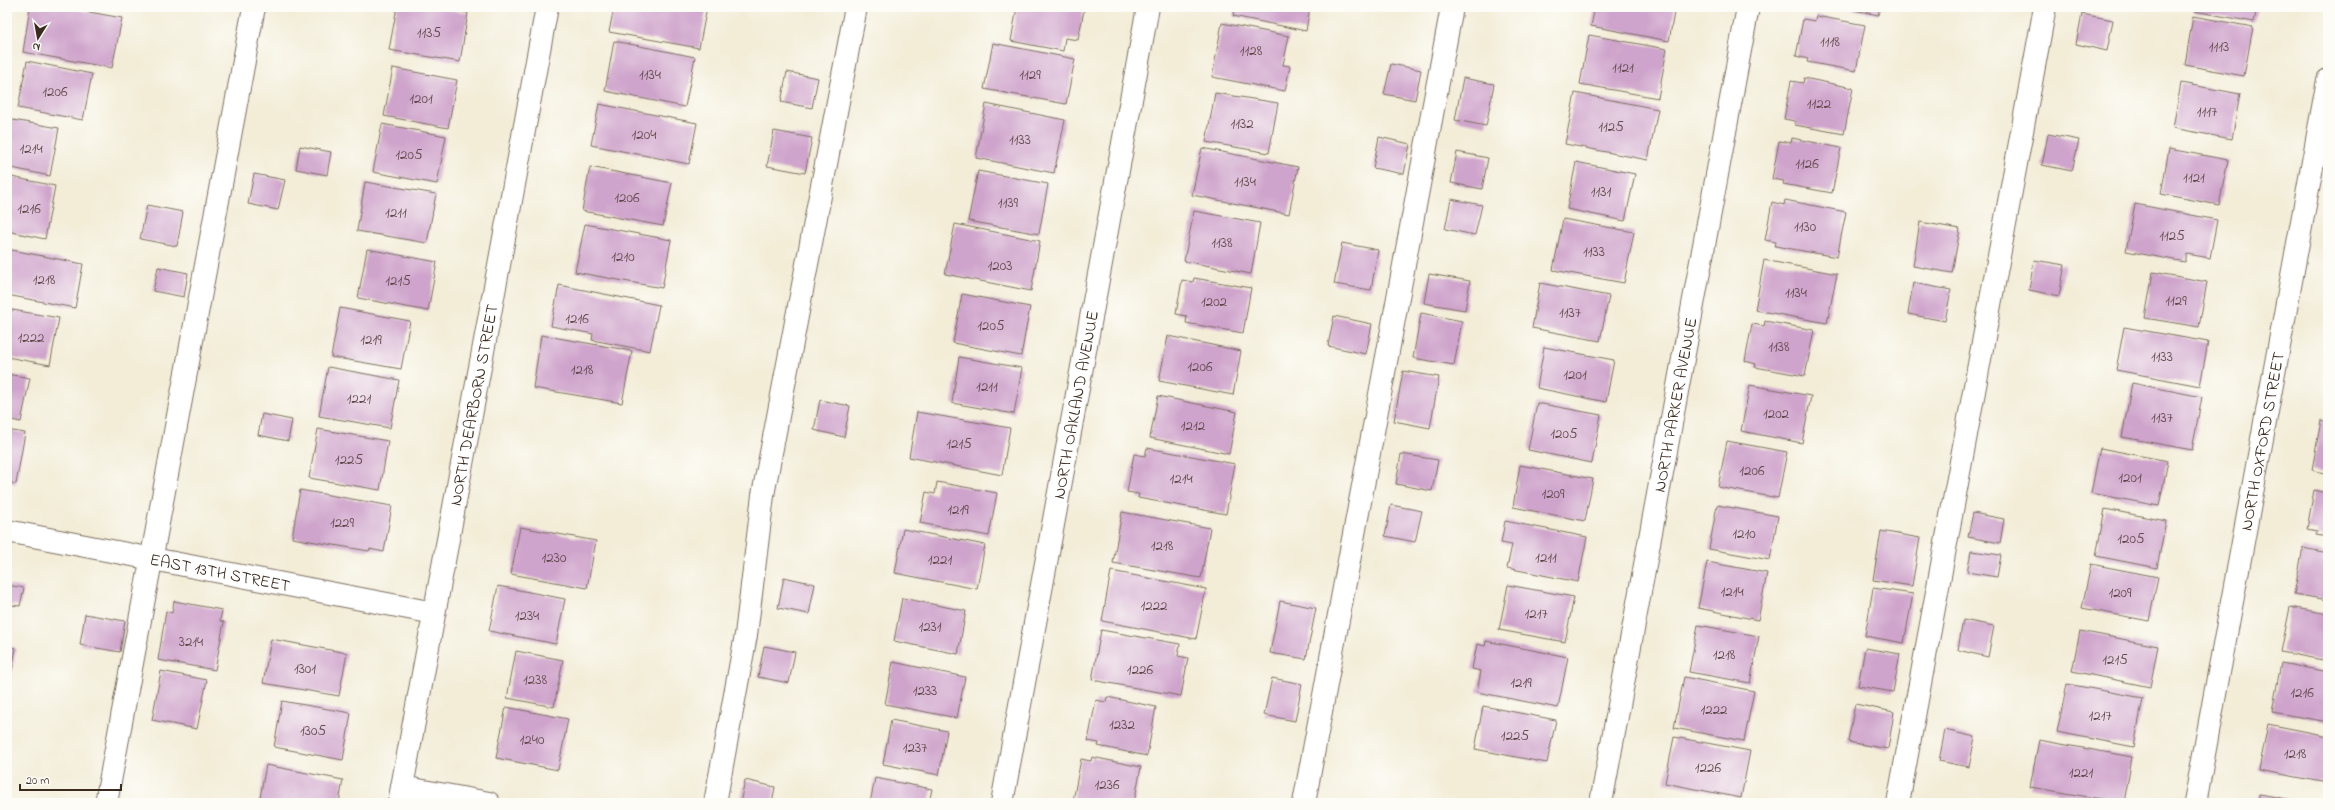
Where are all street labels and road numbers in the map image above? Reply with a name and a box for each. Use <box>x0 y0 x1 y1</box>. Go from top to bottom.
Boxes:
street label: NORTH DEARBORN STREET <box>443 302 506 508</box>
street label: NORTH OAKLAND AVENUE <box>1047 309 1106 501</box>
street label: NORTH PARKER AVENUE <box>1648 316 1704 494</box>
street label: NORTH OXFORD STREET <box>2234 350 2292 533</box>
street label: EAST 13TH STREET <box>147 548 292 599</box>

